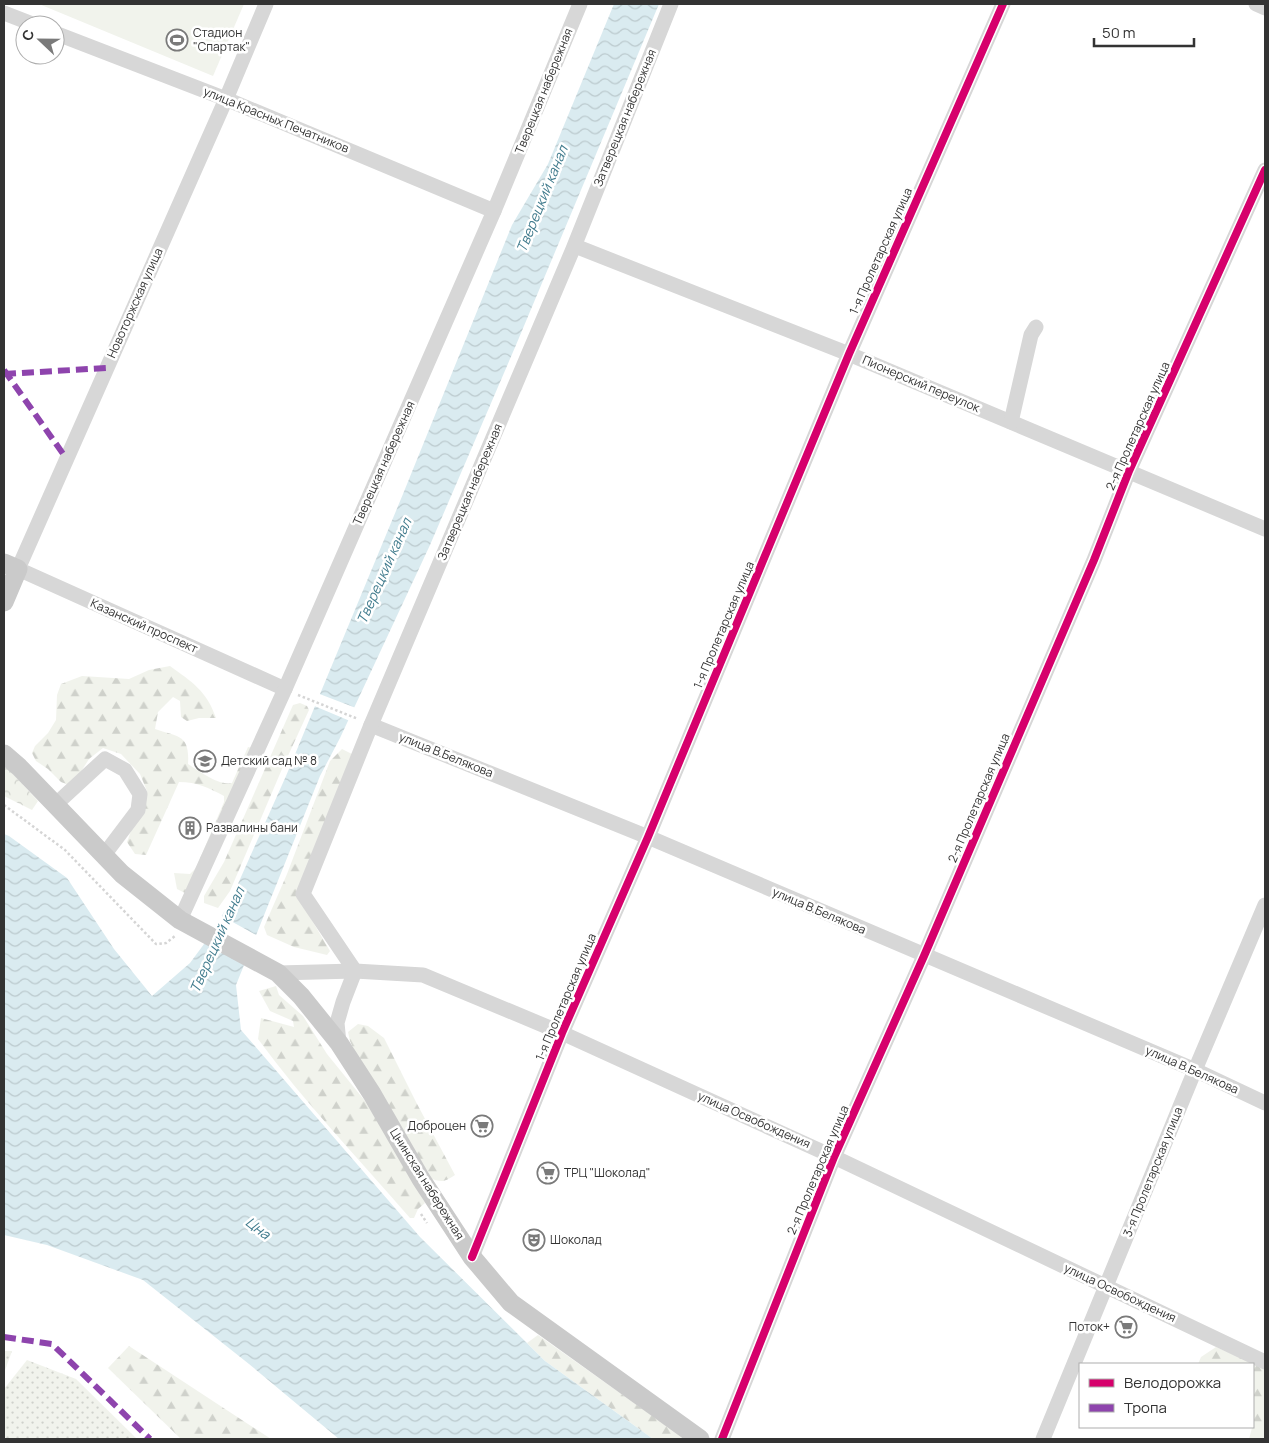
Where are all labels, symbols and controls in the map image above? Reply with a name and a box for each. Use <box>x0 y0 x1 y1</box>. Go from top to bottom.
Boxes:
north arrow <box>15 15 65 65</box>
scale bar <box>1094 15 1194 47</box>
text: 50 m <box>1102 22 1136 43</box>
place label: Стадион "Спартак" <box>193 24 250 55</box>
street label: Тверецкая набережная <box>511 25 577 156</box>
text: С <box>17 27 38 43</box>
sports icon: Стадион "Спартак" <box>165 28 189 52</box>
street label: Затверецкая набережная <box>589 47 660 189</box>
street label: улица Красных Печатников <box>201 83 352 157</box>
water label: Тверецкий канал <box>511 142 572 255</box>
street label: 1-я Пролетарская улица <box>845 185 916 317</box>
street label: Новоторжская улица <box>103 245 166 361</box>
street label: Пионерский переулок <box>860 351 983 416</box>
street label: 2-я Пролетарская улица <box>1101 359 1174 493</box>
street label: Тверецкая набережная <box>348 398 419 528</box>
street label: Затверецкая набережная <box>433 421 506 563</box>
water label: Тверецкий канал <box>352 514 416 627</box>
street label: 1-я Пролетарская улица <box>689 558 758 691</box>
street label: Казанский проспект <box>88 594 201 657</box>
street label: улица В.Белякова <box>397 728 496 781</box>
street label: 2-я Пролетарская улица <box>944 730 1014 865</box>
school or university icon: Детский сад № 8 <box>193 749 217 773</box>
place label: Детский сад № 8 <box>221 752 317 769</box>
building icon: Развалины бани <box>178 816 202 840</box>
place label: Развалины бани <box>206 819 298 836</box>
water label: Тверецкий канал <box>185 883 249 996</box>
street label: улица В.Белякова <box>770 883 869 938</box>
street label: 1-я Пролетарская улица <box>531 930 600 1063</box>
street label: улица В.Белякова <box>1143 1041 1241 1098</box>
street label: улица Освобождения <box>695 1087 813 1152</box>
street label: 2-я Пролетарская улица <box>783 1102 853 1237</box>
street label: 3-я Пролетарская улица <box>1119 1104 1186 1239</box>
supermarket icon: Доброцен <box>470 1114 494 1138</box>
place label: Доброцен <box>407 1117 466 1134</box>
street label: Цнинская набережная <box>386 1125 469 1243</box>
supermarket icon: ТРЦ "Шоколад" <box>536 1161 560 1185</box>
place label: ТРЦ "Шоколад" <box>564 1164 650 1181</box>
water label: Цна <box>242 1212 275 1244</box>
theatre icon: Шоколад <box>522 1228 546 1252</box>
place label: Шоколад <box>550 1231 602 1248</box>
street label: улица Освобождения <box>1061 1259 1179 1326</box>
supermarket icon: Поток+ <box>1114 1315 1138 1339</box>
place label: Поток+ <box>1069 1318 1110 1335</box>
legend <box>1079 1363 1254 1428</box>
text: Велодорожка <box>1124 1372 1221 1393</box>
text: Тропа <box>1124 1397 1167 1418</box>

